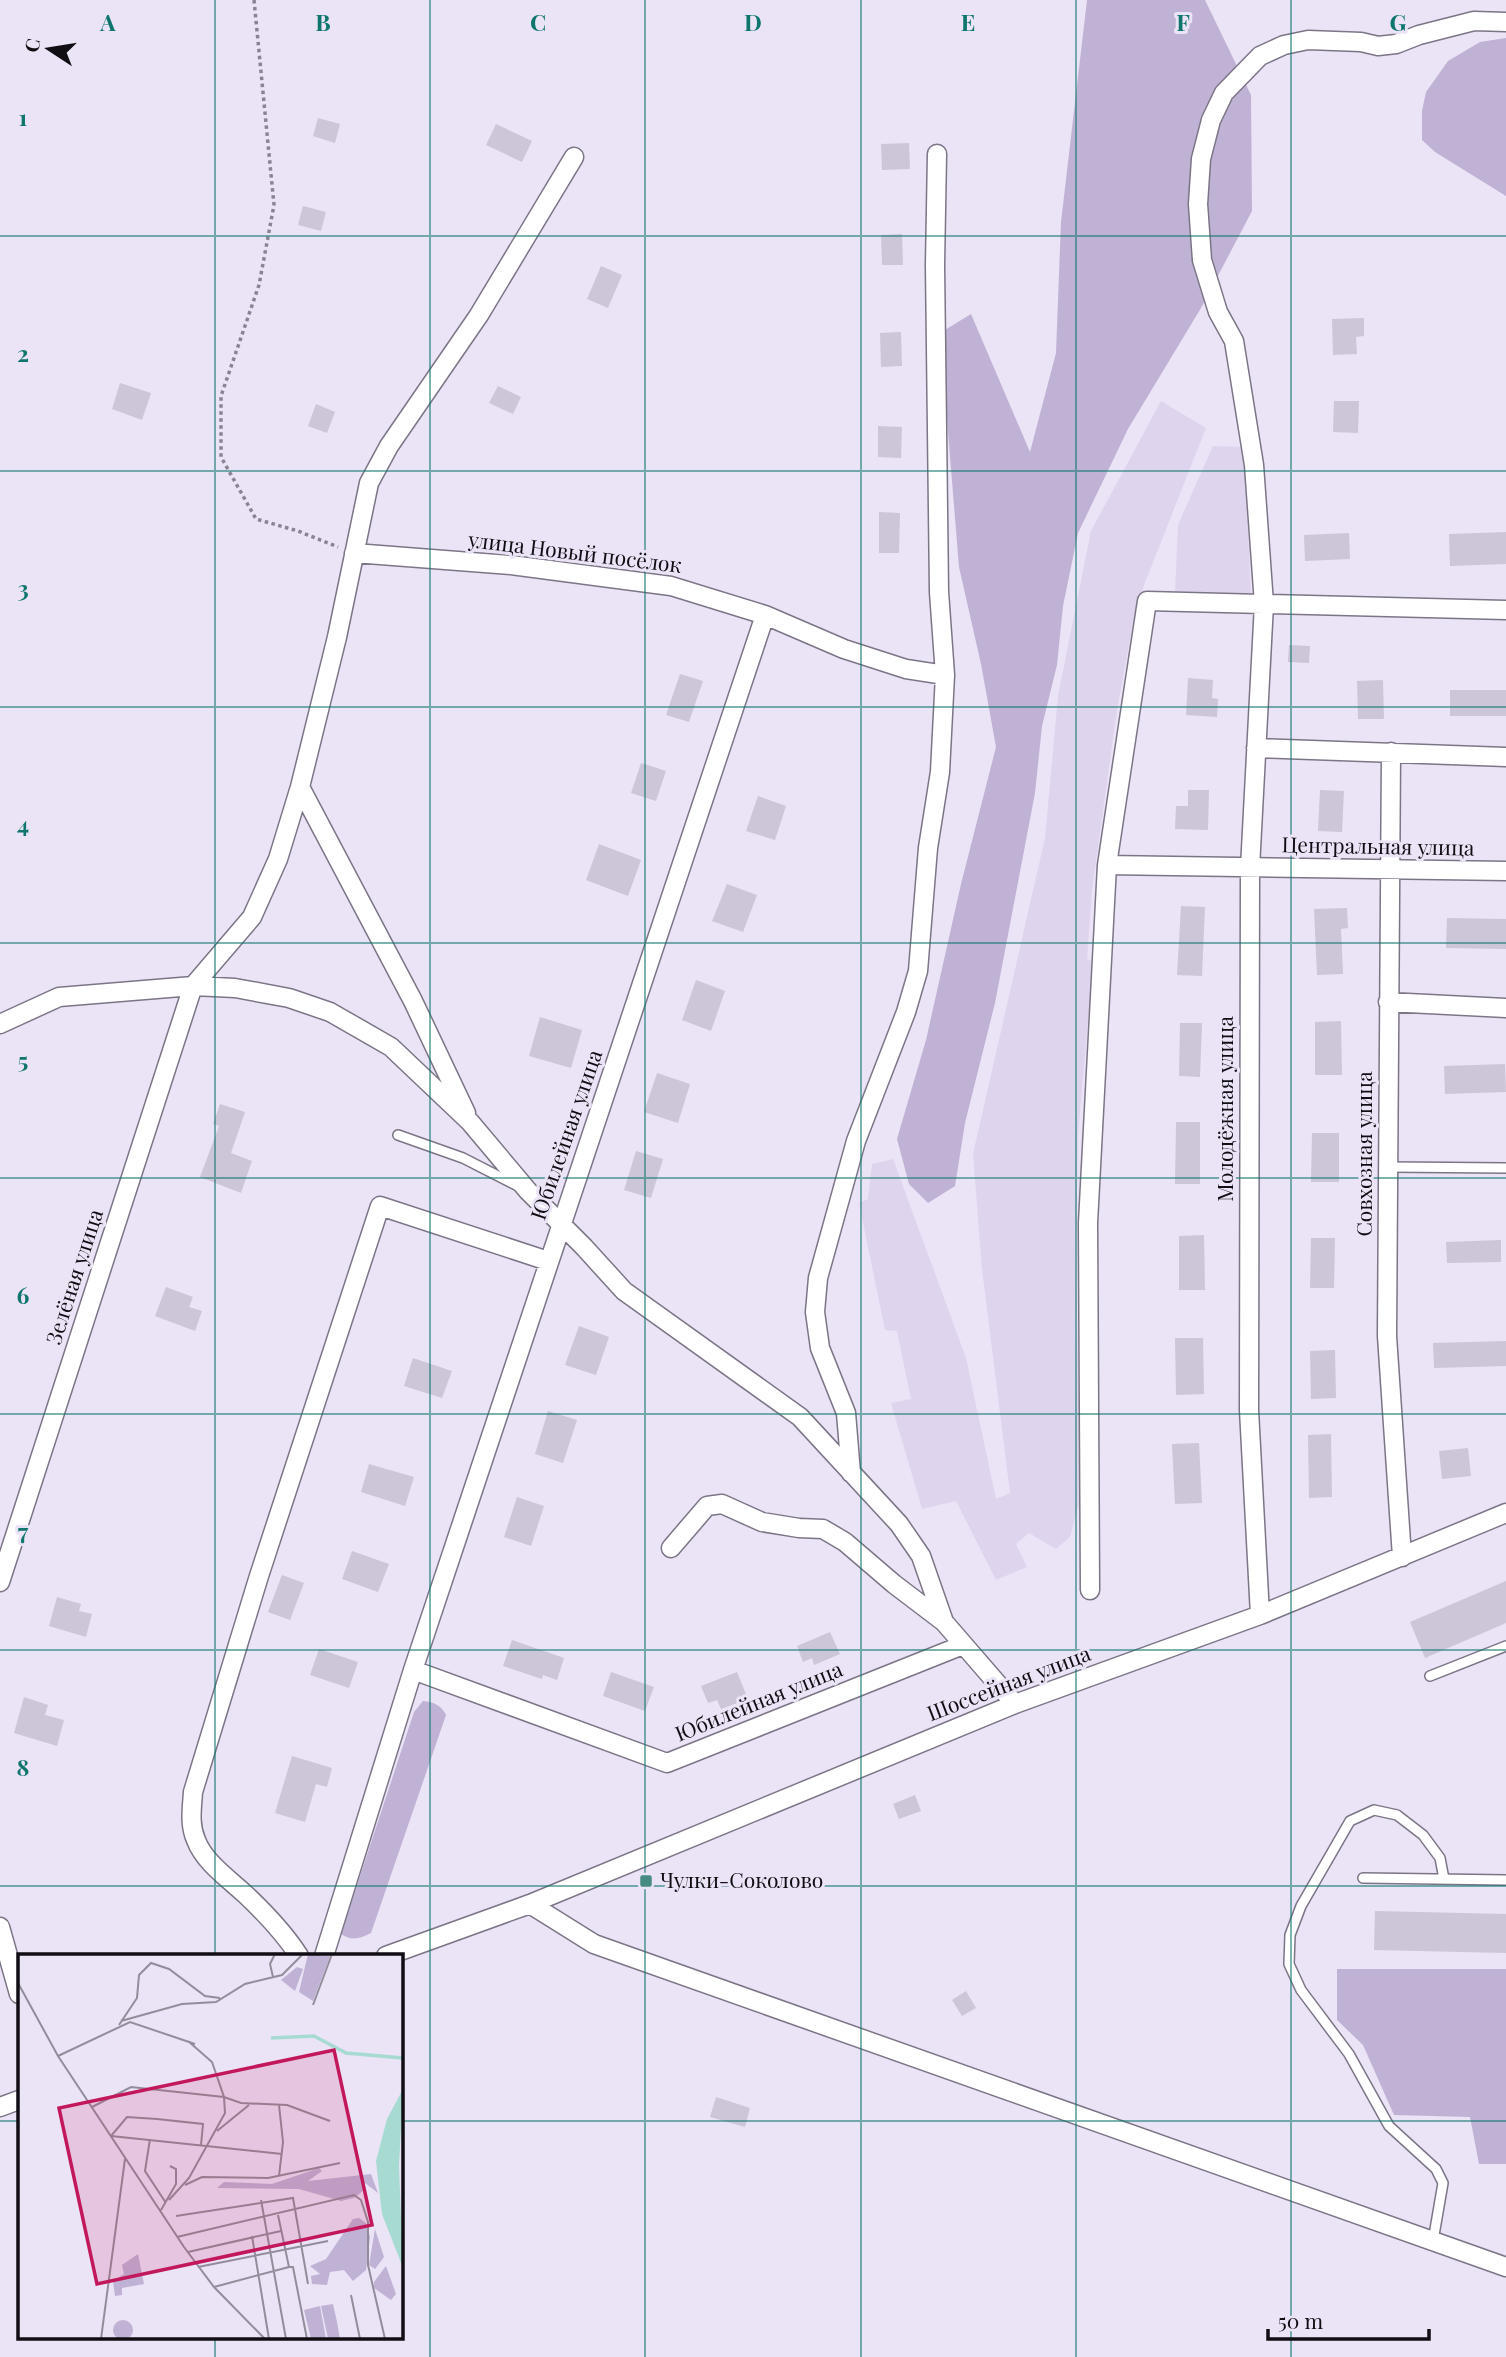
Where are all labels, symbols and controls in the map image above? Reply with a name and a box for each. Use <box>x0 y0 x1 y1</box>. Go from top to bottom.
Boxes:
text: A <box>99 6 116 37</box>
text: B <box>315 6 331 37</box>
text: C <box>530 6 546 37</box>
text: D <box>744 6 762 37</box>
text: E <box>961 6 975 37</box>
text: F <box>1176 6 1190 37</box>
text: G <box>1390 6 1407 37</box>
north arrow <box>14 14 84 84</box>
text: С <box>17 36 46 55</box>
text: 1 <box>19 101 28 132</box>
text: 2 <box>17 337 29 368</box>
street label: улица Новый посёлок <box>466 524 684 578</box>
text: 3 <box>17 572 29 603</box>
text: 4 <box>17 808 29 839</box>
street label: Центральная улица <box>1281 829 1475 861</box>
street label: Молодёжная улица <box>1210 1016 1238 1202</box>
text: 5 <box>18 1044 28 1075</box>
street label: Юбилейная улица <box>523 1045 608 1223</box>
street label: Совхозная улица <box>1349 1071 1377 1237</box>
street label: Зелёная улица <box>38 1205 108 1348</box>
text: 6 <box>17 1279 30 1310</box>
text: 7 <box>18 1515 29 1546</box>
street label: Шоссейная улица <box>923 1638 1095 1726</box>
street label: Юбилейная улица <box>670 1654 847 1747</box>
text: 8 <box>17 1751 29 1782</box>
place label: Чулки-Соколово <box>660 1865 823 1893</box>
marker: Чулки-Соколово <box>638 1873 654 1889</box>
inset map <box>18 1954 402 2340</box>
scale bar <box>1268 2298 1429 2342</box>
text: 50 m <box>1278 2306 1324 2334</box>

